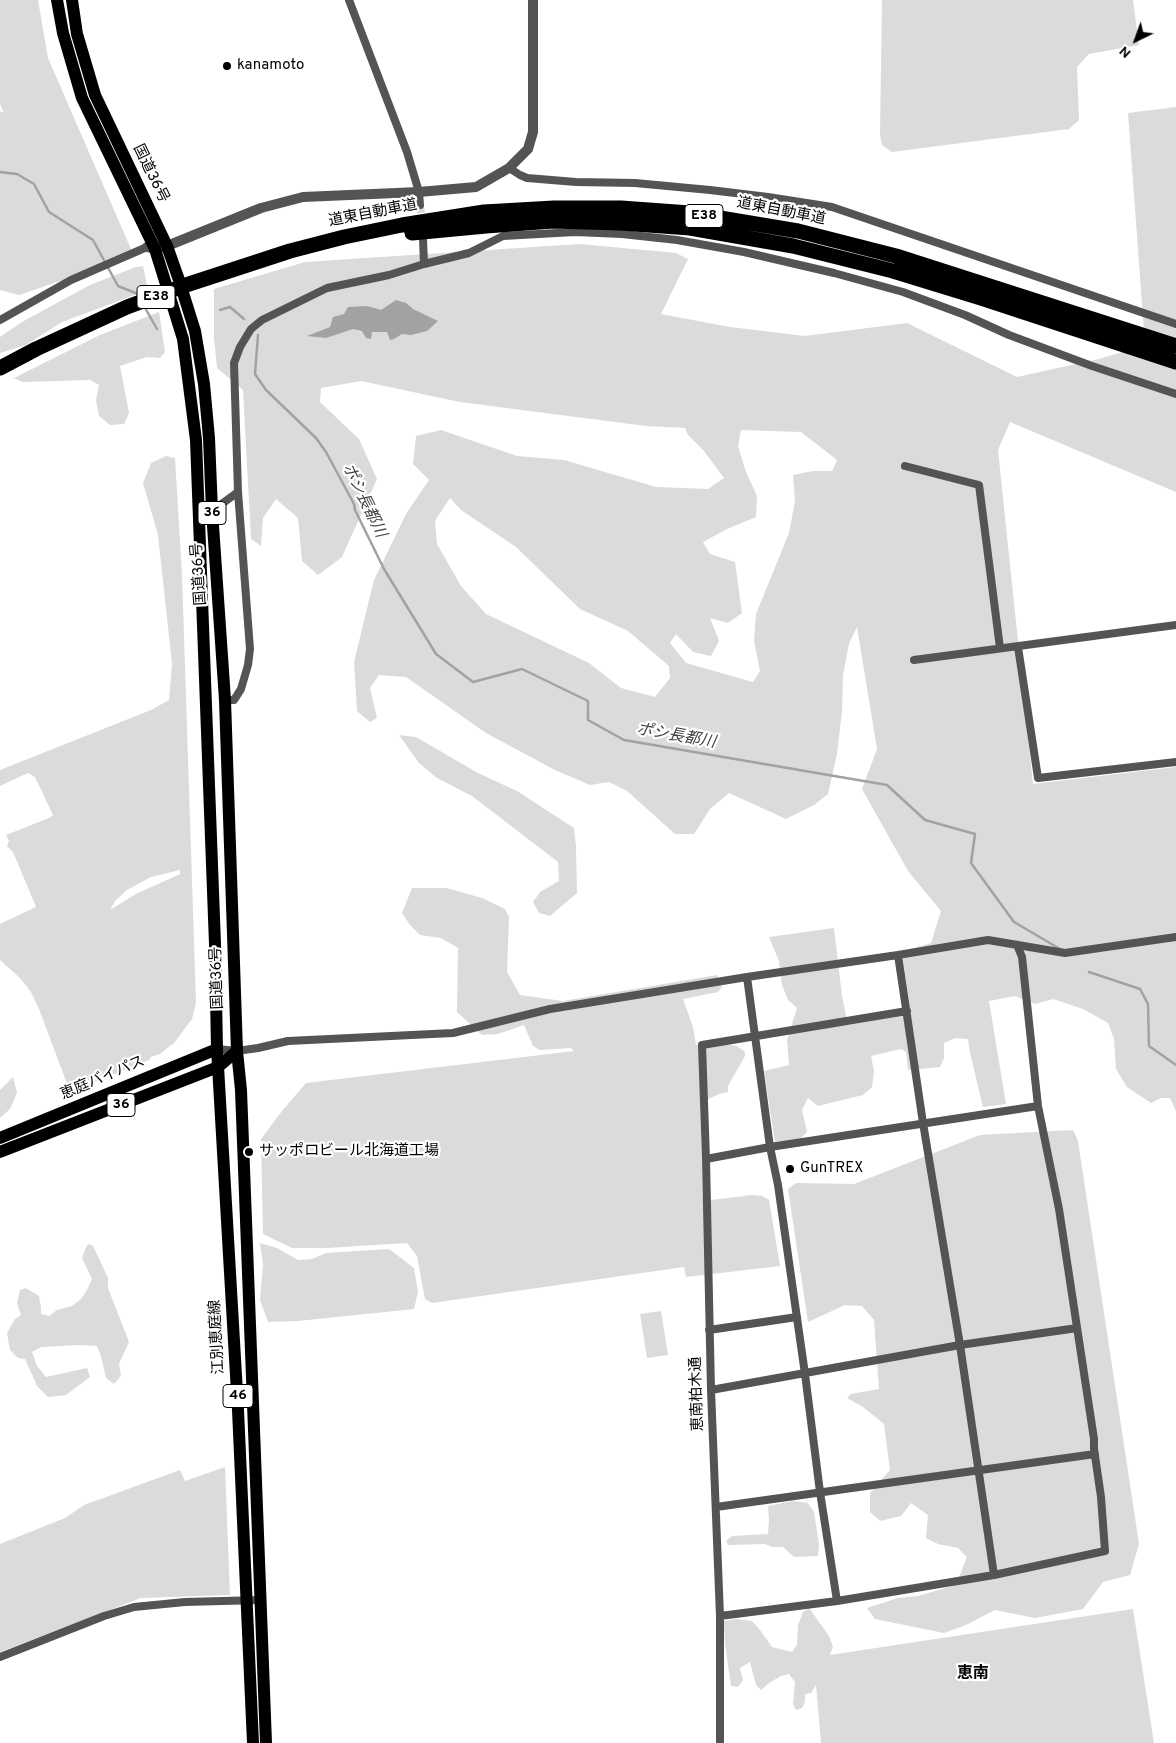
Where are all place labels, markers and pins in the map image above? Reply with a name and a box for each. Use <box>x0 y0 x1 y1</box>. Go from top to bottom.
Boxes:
place label: kanamoto <box>237 57 304 75</box>
marker: kanamoto <box>221 60 233 72</box>
place label: サッポロビール北海道工場 <box>259 1143 439 1161</box>
marker: サッポロビール北海道工場 <box>243 1146 255 1158</box>
place label: GunTREX <box>800 1160 863 1178</box>
marker: GunTREX <box>784 1163 796 1175</box>

